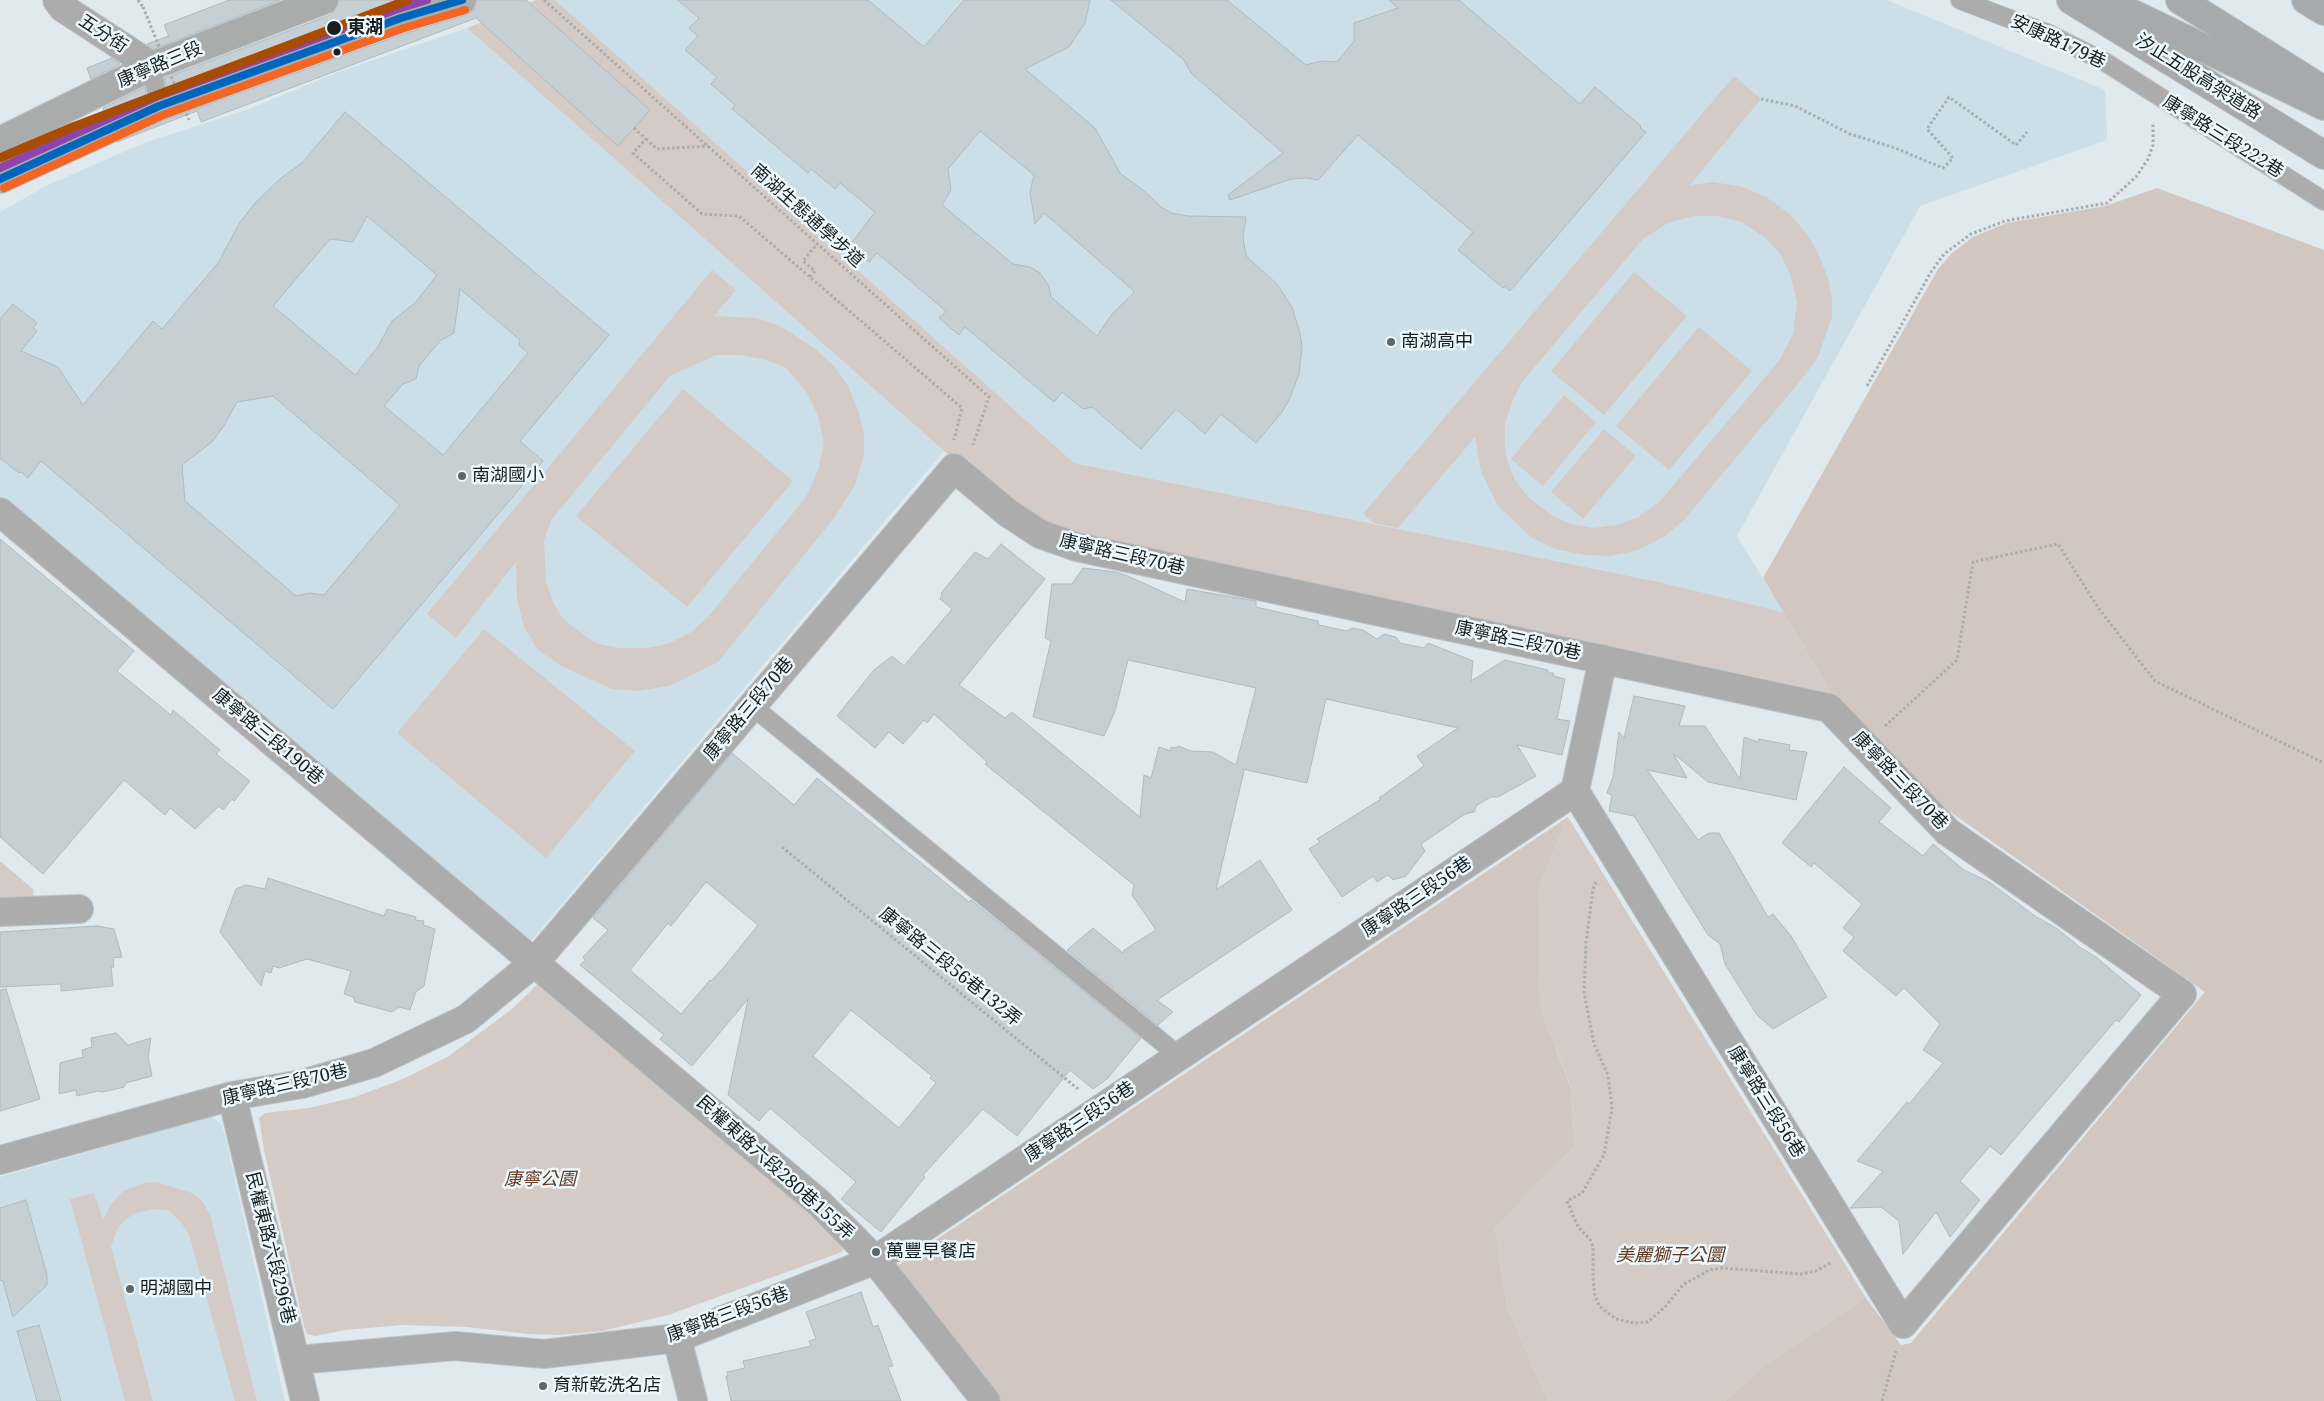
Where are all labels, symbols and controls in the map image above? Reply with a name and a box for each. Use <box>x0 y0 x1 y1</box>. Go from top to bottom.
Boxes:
street label: 五分街 <box>74 10 132 58</box>
street label: 安康路179巷 <box>2007 11 2109 73</box>
place label: 東湖 <box>347 17 383 39</box>
marker: 東湖 <box>325 19 343 37</box>
street label: 汐止五股高架道路 <box>2131 30 2265 124</box>
street label: 康寧路三段 <box>114 37 206 93</box>
unlabelled marker <box>332 47 342 57</box>
street label: 康寧路三段222巷 <box>2159 91 2287 183</box>
street label: 南湖生態通學步道 <box>746 160 868 272</box>
place label: 南湖高中 <box>1401 331 1473 353</box>
marker: 南湖高中 <box>1385 336 1397 348</box>
place label: 南湖國小 <box>472 465 544 487</box>
marker: 南湖國小 <box>456 470 468 482</box>
street label: 康寧路三段70巷 <box>1057 530 1187 580</box>
street label: 康寧路三段70巷 <box>1453 617 1583 665</box>
street label: 康寧路三段70巷 <box>700 653 798 765</box>
street label: 康寧路三段190巷 <box>208 684 328 790</box>
street label: 康寧路三段70巷 <box>1848 727 1952 835</box>
street label: 康寧路三段56巷 <box>1358 852 1476 942</box>
street label: 康寧路三段56巷132弄 <box>875 903 1025 1031</box>
street label: 康寧路三段56巷 <box>1723 1042 1809 1162</box>
street label: 康寧路三段70巷 <box>220 1060 350 1110</box>
street label: 康寧路三段56巷 <box>1021 1077 1139 1167</box>
street label: 民權東路六段280巷155弄 <box>692 1092 858 1244</box>
park label: 康寧公園 <box>504 1169 576 1191</box>
street label: 民權東路六段296巷 <box>241 1170 299 1326</box>
place label: 萬豐早餐店 <box>886 1241 976 1263</box>
park label: 美麗獅子公圜 <box>1616 1245 1724 1267</box>
marker: 萬豐早餐店 <box>870 1246 882 1258</box>
place label: 明湖國中 <box>140 1278 212 1300</box>
marker: 明湖國中 <box>124 1283 136 1295</box>
street label: 康寧路三段56巷 <box>664 1283 792 1347</box>
place label: 育新乾洗名店 <box>553 1375 661 1397</box>
marker: 育新乾洗名店 <box>537 1380 549 1392</box>

